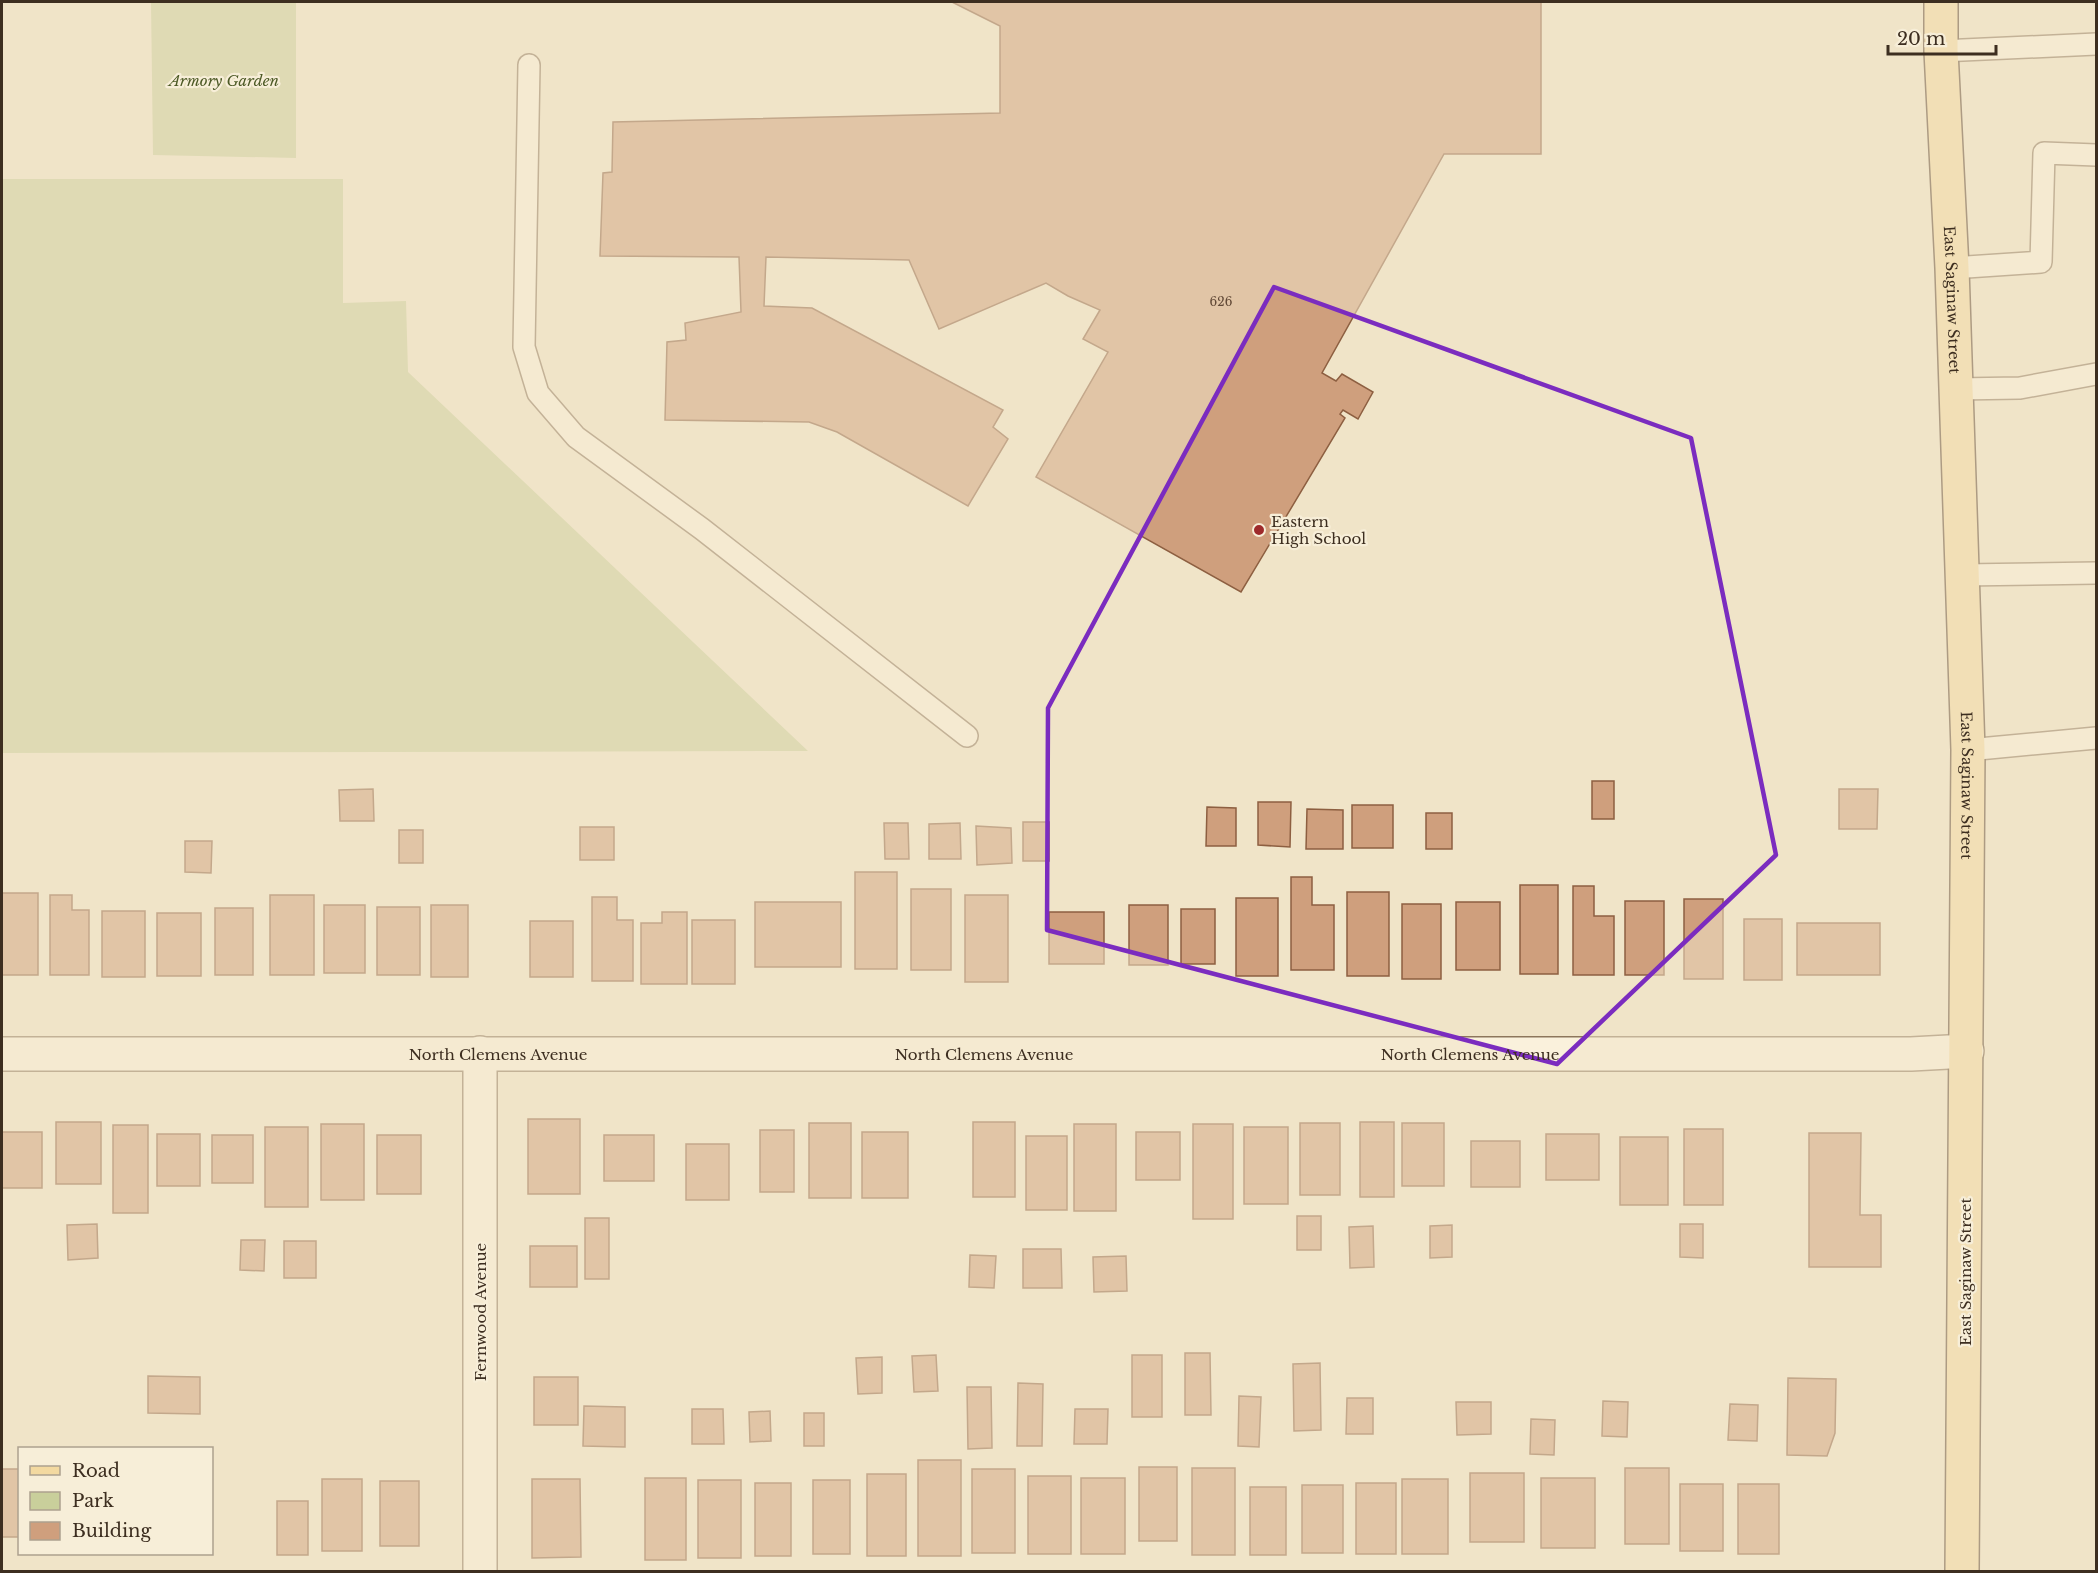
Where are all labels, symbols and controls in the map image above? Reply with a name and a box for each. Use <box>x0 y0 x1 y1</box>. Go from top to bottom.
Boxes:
scale bar <box>1888 18 1996 56</box>
text: 20 m <box>1897 28 1945 50</box>
park label: Armory Garden <box>167 71 279 90</box>
street label: East Saginaw Street <box>1940 225 1965 374</box>
house number: 626 <box>1210 294 1233 309</box>
place label: Eastern High School <box>1271 512 1366 548</box>
marker: Eastern High School <box>1252 523 1266 537</box>
street label: East Saginaw Street <box>1957 711 1978 860</box>
street label: North Clemens Avenue <box>409 1045 587 1064</box>
street label: North Clemens Avenue <box>895 1045 1073 1064</box>
street label: North Clemens Avenue <box>1381 1045 1559 1064</box>
street label: East Saginaw Street <box>1956 1198 1975 1346</box>
street label: Fernwood Avenue <box>471 1243 490 1381</box>
legend <box>18 1447 213 1555</box>
text: Road <box>72 1460 120 1482</box>
text: Park <box>72 1490 114 1512</box>
text: Building <box>72 1520 151 1542</box>

